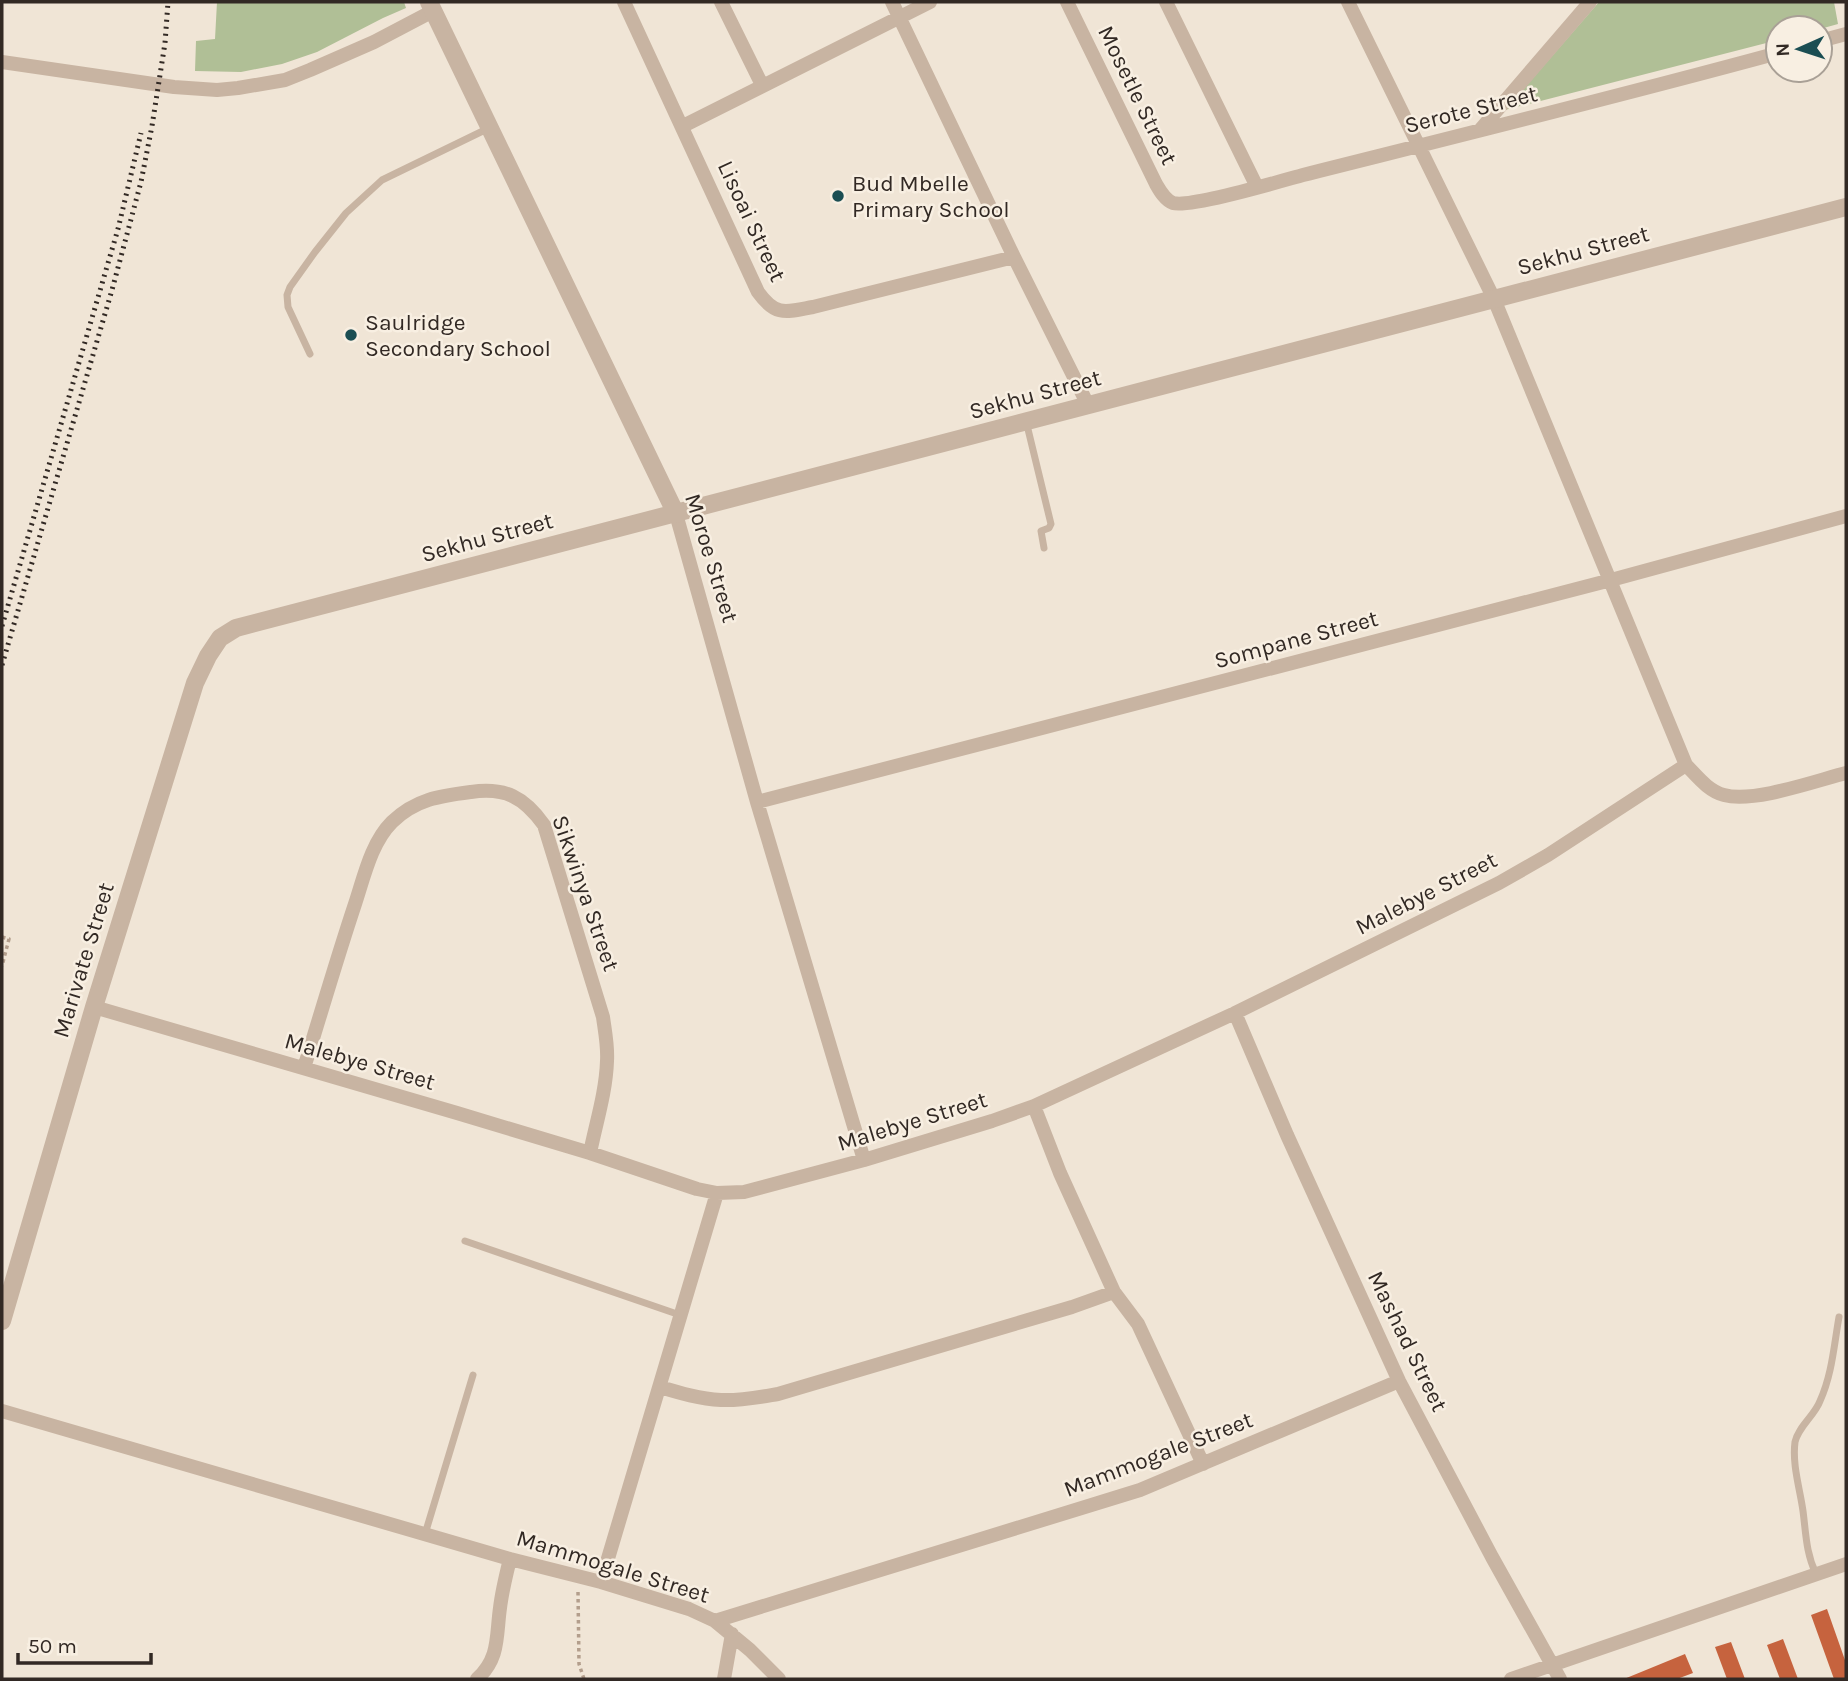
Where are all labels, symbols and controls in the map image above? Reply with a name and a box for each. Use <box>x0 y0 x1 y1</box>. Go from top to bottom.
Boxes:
north arrow <box>1764 14 1834 84</box>
street label: Mosetle Street <box>1092 21 1183 170</box>
text: N <box>1772 42 1794 57</box>
street label: Serote Street <box>1402 80 1541 139</box>
street label: Lisoai Street <box>712 156 791 286</box>
place label: Bud Mbelle Primary School <box>852 170 1010 223</box>
marker: Bud Mbelle Primary School <box>830 188 846 204</box>
street label: Sekhu Street <box>1514 220 1652 281</box>
place label: Saulridge Secondary School <box>365 309 551 362</box>
marker: Saulridge Secondary School <box>343 327 359 343</box>
street label: Sekhu Street <box>966 364 1104 425</box>
street label: Moroe Street <box>679 490 744 626</box>
street label: Sekhu Street <box>418 507 556 568</box>
street label: Sompane Street <box>1211 605 1381 674</box>
street label: Sikwinya Street <box>546 812 625 975</box>
street label: Malebye Street <box>1351 846 1502 941</box>
street label: Marivate Street <box>47 879 120 1041</box>
street label: Malebye Street <box>282 1027 438 1096</box>
street label: Malebye Street <box>834 1086 991 1157</box>
street label: Mashad Street <box>1362 1267 1453 1416</box>
street label: Mammogale Street <box>1060 1406 1257 1503</box>
street label: Mammogale Street <box>513 1524 713 1609</box>
scale bar <box>18 1622 150 1666</box>
text: 50 m <box>28 1634 77 1658</box>

